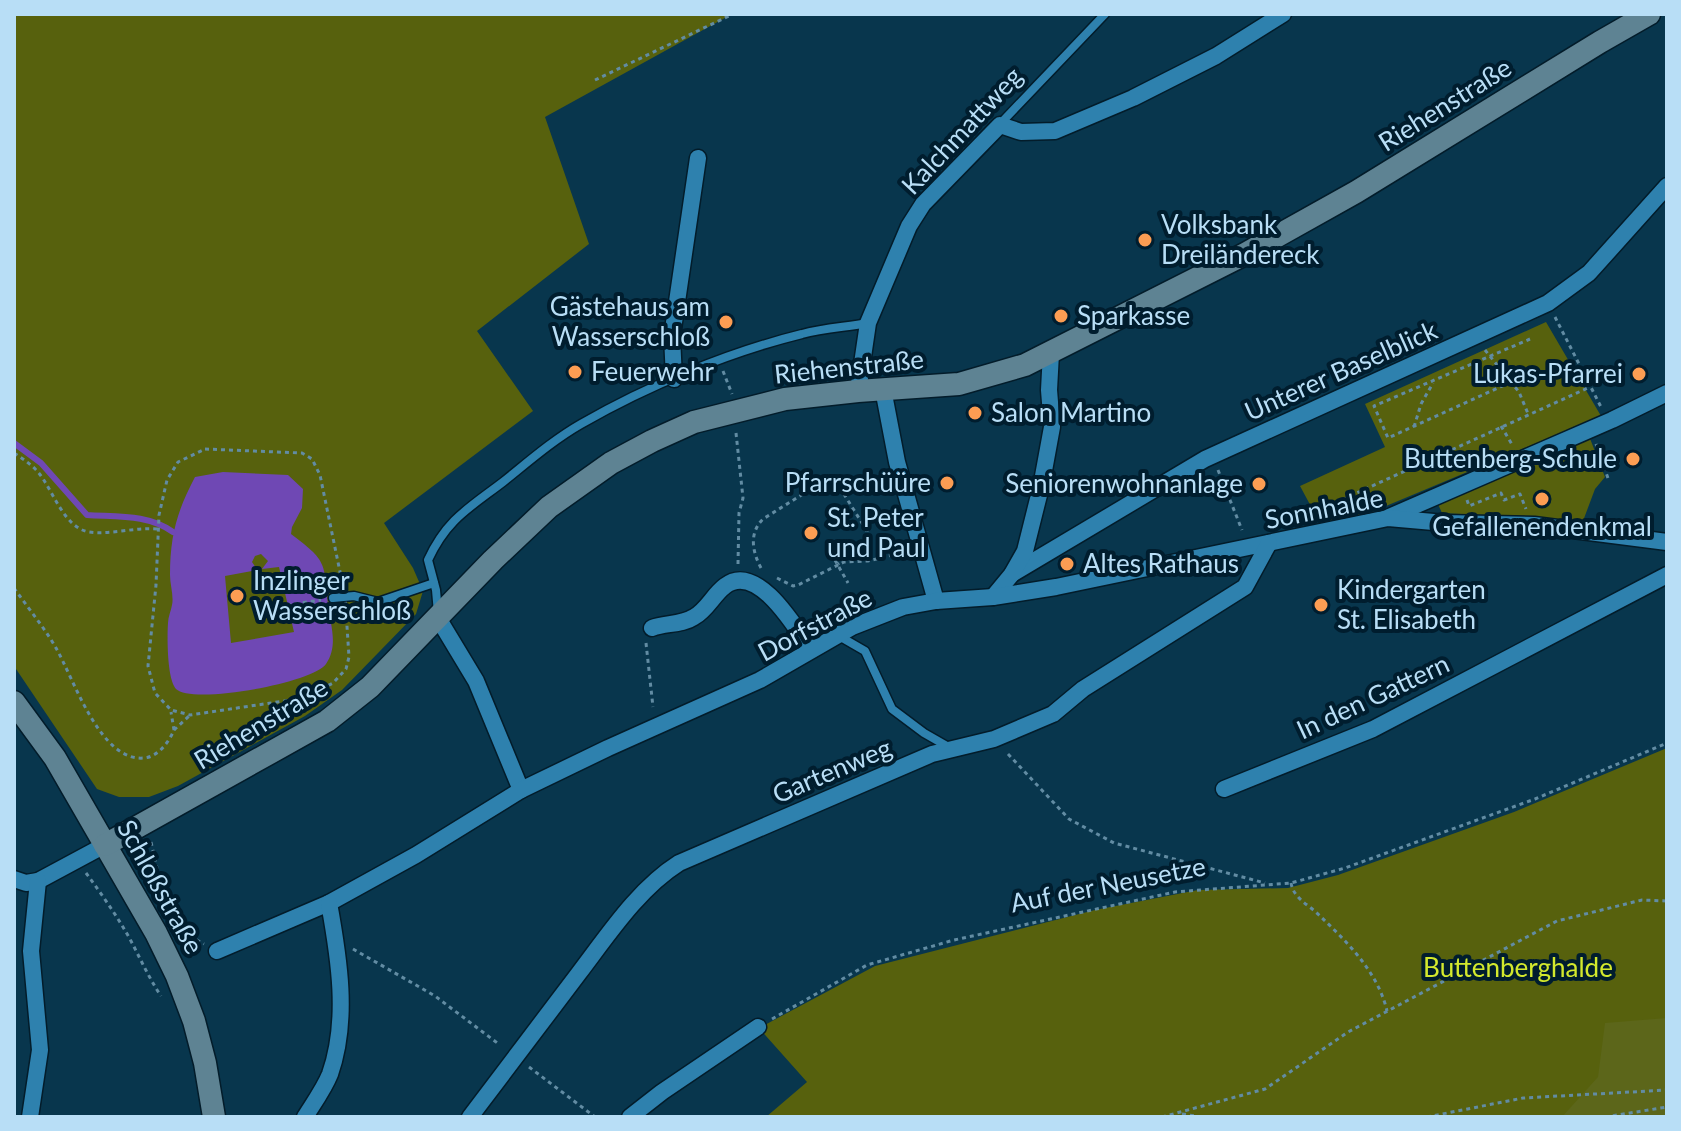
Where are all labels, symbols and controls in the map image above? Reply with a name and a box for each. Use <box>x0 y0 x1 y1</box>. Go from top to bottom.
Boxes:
street label: Riehenstraße <box>1372 51 1517 158</box>
street label: Kalchmattweg <box>894 60 1028 201</box>
place label: Volksbank Dreiländereck <box>1161 208 1320 270</box>
marker: Volksbank Dreiländereck <box>1136 231 1154 249</box>
place label: Gästehaus am Wasserschloß <box>550 290 710 352</box>
place label: Sparkasse <box>1077 299 1190 331</box>
marker: Sparkasse <box>1052 307 1070 325</box>
marker: Gästehaus am Wasserschloß <box>717 313 735 331</box>
street label: Unterer Baselblick <box>1239 313 1443 427</box>
street label: Riehenstraße <box>772 342 925 390</box>
place label: Feuerwehr <box>591 355 714 387</box>
place label: Lukas-Pfarrei <box>1473 357 1623 389</box>
marker: Feuerwehr <box>566 363 584 381</box>
marker: Lukas-Pfarrei <box>1630 365 1648 383</box>
place label: Salon Martino <box>991 396 1151 428</box>
marker: Salon Martino <box>966 404 984 422</box>
place label: Buttenberg-Schule <box>1404 442 1617 474</box>
marker: Buttenberg-Schule <box>1624 450 1642 468</box>
place label: Pfarrschüüre <box>785 466 931 498</box>
place label: Seniorenwohnanlage <box>1005 467 1243 499</box>
marker: Pfarrschüüre <box>938 474 956 492</box>
marker: Seniorenwohnanlage <box>1250 475 1268 493</box>
street label: Sonnhalde <box>1262 481 1386 535</box>
marker: Gefallenendenkmal <box>1533 490 1551 508</box>
place label: St. Peter und Paul <box>827 501 926 563</box>
place label: Gefallenendenkmal <box>1432 510 1652 542</box>
marker: St. Peter und Paul <box>802 524 820 542</box>
place label: Altes Rathaus <box>1083 547 1239 579</box>
marker: Altes Rathaus <box>1058 555 1076 573</box>
place label: Inzlinger Wasserschloß <box>253 564 411 626</box>
place label: Kindergarten St. Elisabeth <box>1337 573 1486 635</box>
street label: Dorfstraße <box>752 581 877 667</box>
marker: Inzlinger Wasserschloß <box>228 587 246 605</box>
marker: Kindergarten St. Elisabeth <box>1312 596 1330 614</box>
street label: In den Gattern <box>1291 647 1454 745</box>
street label: Riehenstraße <box>188 671 333 776</box>
street label: Gartenweg <box>767 731 896 809</box>
street label: Schloßstraße <box>111 814 211 959</box>
street label: Auf der Neusetze <box>1008 849 1208 919</box>
park label: Buttenberghalde <box>1423 951 1613 983</box>

